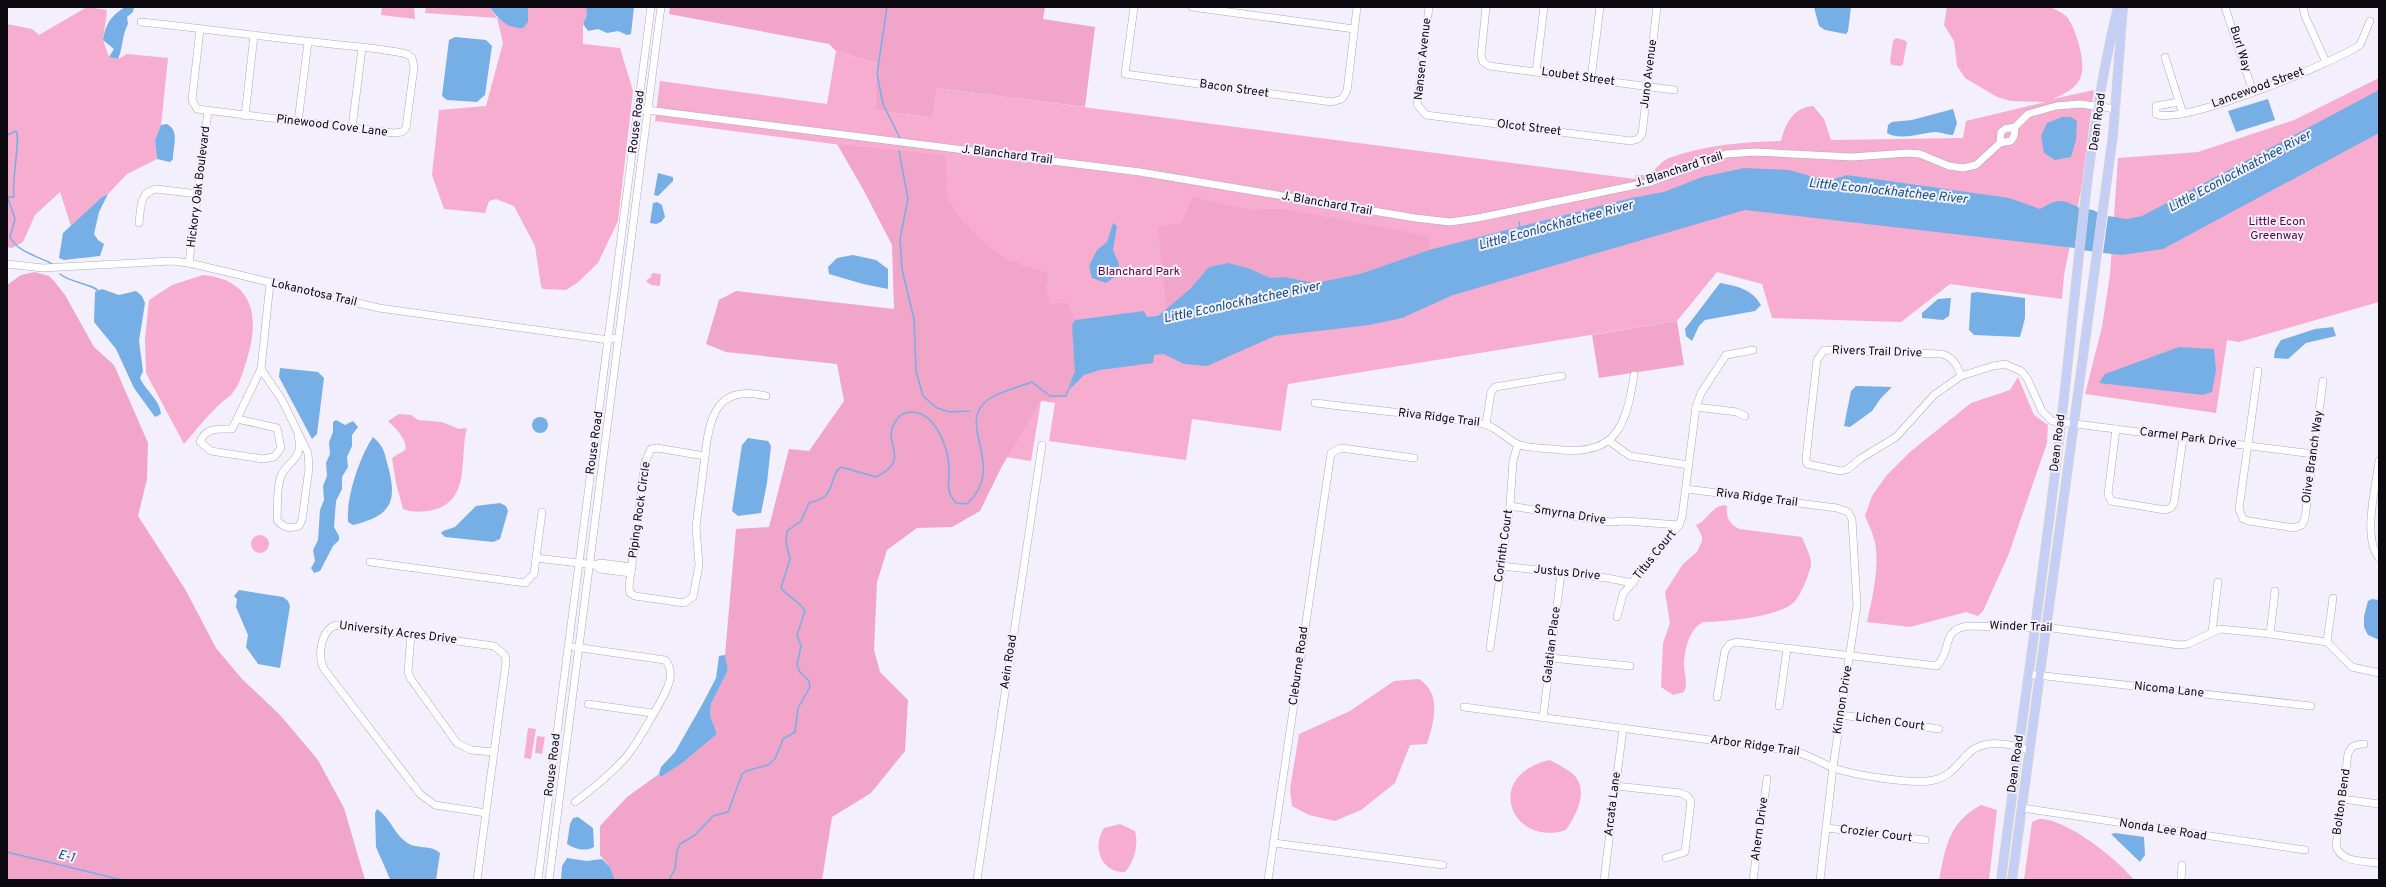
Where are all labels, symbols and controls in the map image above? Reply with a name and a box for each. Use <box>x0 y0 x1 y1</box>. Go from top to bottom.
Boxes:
street label: Nansen Avenue <box>1411 17 1435 101</box>
street label: Burl Way <box>2225 24 2255 74</box>
street label: Juno Avenue <box>1637 39 1661 109</box>
street label: Loubet Street <box>1540 64 1616 90</box>
street label: Lancewood Street <box>2210 64 2306 112</box>
street label: Bacon Street <box>1198 76 1270 102</box>
street label: Rouse Road <box>625 89 649 155</box>
street label: Dean Road <box>2086 92 2110 152</box>
street label: Pinewood Cove Lane <box>275 111 389 141</box>
street label: Olcot Street <box>1496 116 1562 140</box>
street label: Hickory Oak Boulevard <box>184 125 214 249</box>
water label: Little Econlockhatchee River <box>2166 127 2315 217</box>
street label: J. Blanchard Trail <box>961 141 1053 169</box>
street label: J. Blanchard Trail <box>1633 148 1725 192</box>
water label: Little Econlockhatchee River <box>1808 176 1969 208</box>
street label: J. Blanchard Trail <box>1280 188 1374 220</box>
water label: Little Econlockhatchee River <box>1477 197 1636 254</box>
park label: Little Econ Greenway <box>2248 214 2306 244</box>
park label: Blanchard Park <box>1098 264 1180 280</box>
street label: Lokanotosa Trail <box>270 275 358 311</box>
water label: Little Econlockhatchee River <box>1162 278 1323 327</box>
street label: Rivers Trail Drive <box>1832 342 1922 362</box>
street label: Riva Ridge Trail <box>1397 405 1481 431</box>
street label: Olive Branch Way <box>2299 409 2327 505</box>
street label: Rouse Road <box>583 410 607 476</box>
street label: Dean Road <box>2047 413 2069 473</box>
street label: Carmel Park Drive <box>2139 424 2237 452</box>
street label: Piping Rock Circle <box>625 461 655 559</box>
street label: Riva Ridge Trail <box>1715 485 1799 511</box>
street label: Smyrna Drive <box>1533 501 1607 529</box>
street label: Corinth Court <box>1491 509 1517 583</box>
street label: Titus Court <box>1630 527 1680 583</box>
street label: Justus Drive <box>1533 562 1601 584</box>
street label: Galatian Place <box>1539 606 1565 684</box>
street label: University Acres Drive <box>338 618 458 648</box>
street label: Winder Trail <box>1989 618 2053 636</box>
street label: Cleburne Road <box>1286 625 1312 707</box>
street label: Aein Road <box>997 634 1021 690</box>
street label: Kinnon Drive <box>1830 664 1856 736</box>
street label: Nicoma Lane <box>2133 678 2205 702</box>
street label: Lichen Court <box>1854 709 1926 735</box>
street label: Rouse Road <box>541 732 565 798</box>
street label: Arbor Ridge Trail <box>1709 732 1801 760</box>
street label: Dean Road <box>2004 734 2028 794</box>
street label: Bolton Bend <box>2329 768 2355 836</box>
street label: Arcata Lane <box>1601 771 1625 837</box>
street label: Ahern Drive <box>1748 796 1772 862</box>
street label: Nonda Lee Road <box>2118 815 2208 845</box>
street label: Crozier Court <box>1839 822 1913 846</box>
water label: E-1 <box>56 847 77 867</box>

